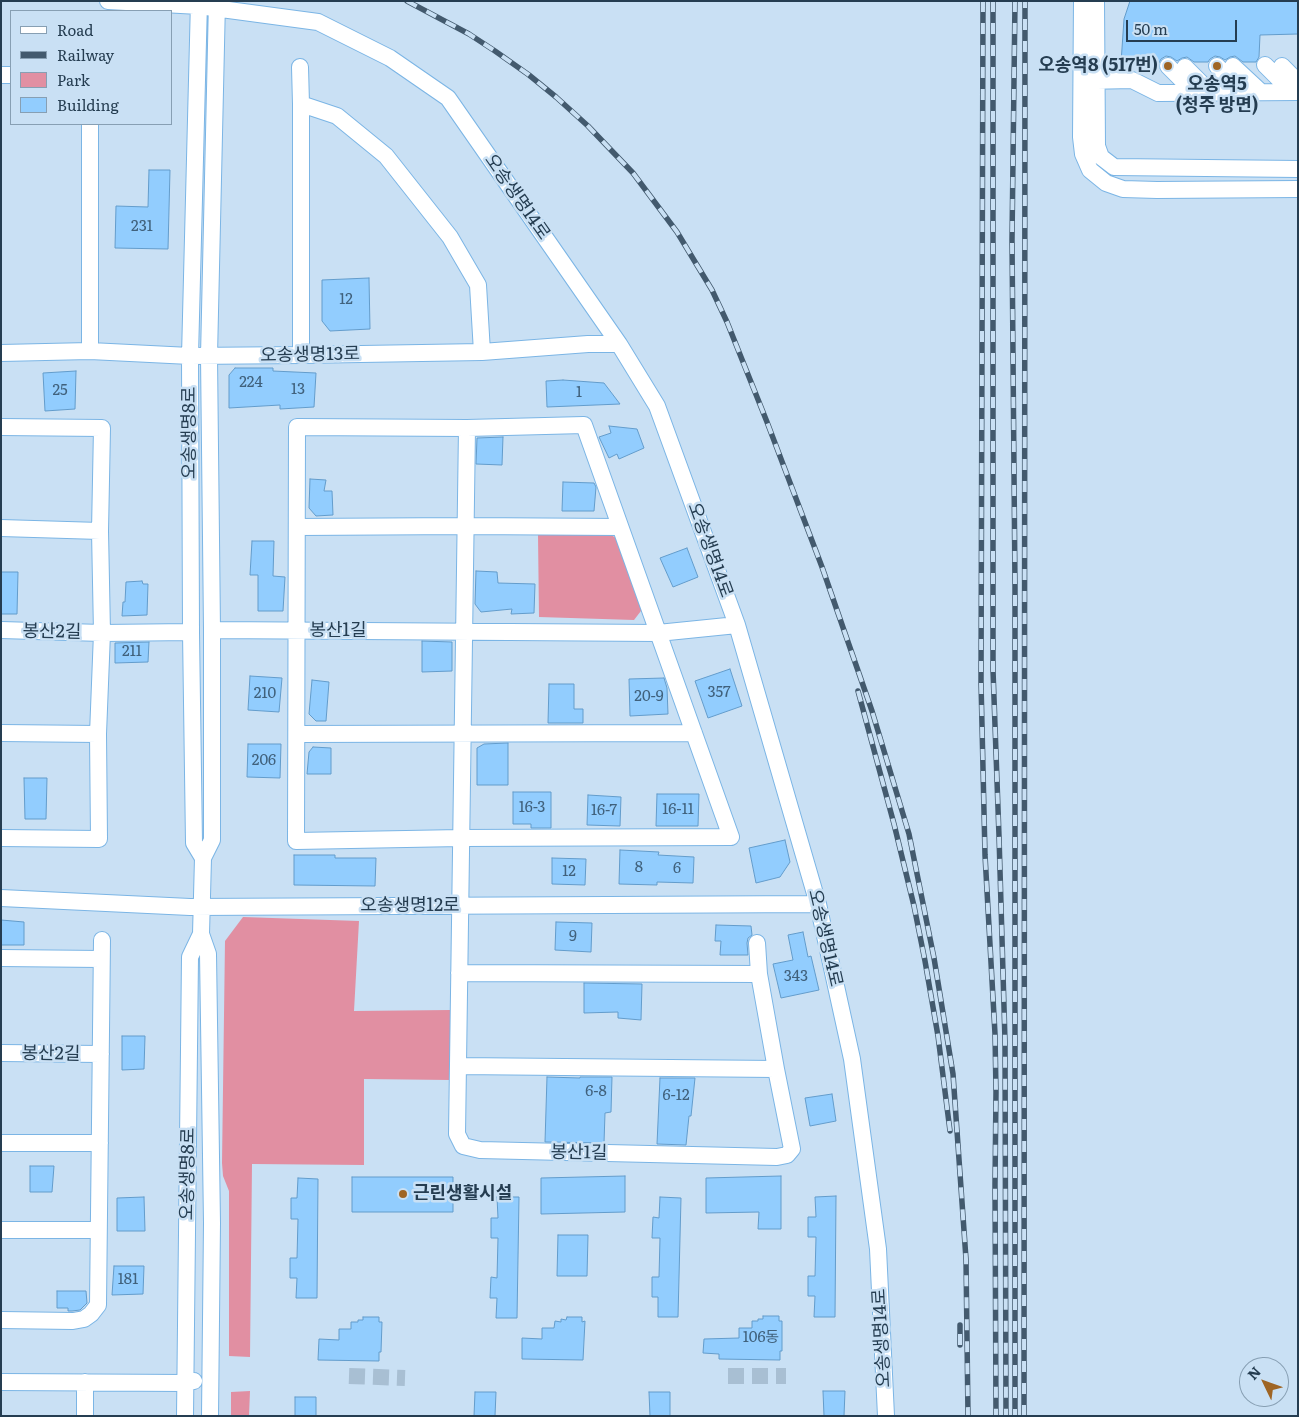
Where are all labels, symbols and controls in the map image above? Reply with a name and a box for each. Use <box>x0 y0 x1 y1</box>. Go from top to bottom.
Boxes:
legend <box>10 10 172 125</box>
scale bar <box>1129 10 1240 42</box>
text: 50 m <box>1134 17 1168 40</box>
text: Road <box>57 18 93 41</box>
text: Railway <box>57 43 114 66</box>
place label: 오송역8 (517번) <box>1038 55 1158 77</box>
marker: 오송역8 (517번) <box>1162 60 1174 72</box>
marker: 오송역5 (청주 방면) <box>1211 60 1223 72</box>
text: Park <box>57 68 90 91</box>
place label: 오송역5 (청주 방면) <box>1176 74 1258 116</box>
text: Building <box>57 93 119 116</box>
street label: 오송생명14로 <box>480 150 554 244</box>
house number: 231 <box>131 218 153 236</box>
house number: 12 <box>339 291 353 309</box>
street label: 오송생명13로 <box>260 343 360 367</box>
house number: 224 <box>239 374 263 392</box>
house number: 13 <box>291 381 305 399</box>
house number: 25 <box>52 382 68 400</box>
house number: 1 <box>576 384 582 402</box>
street label: 오송생명8로 <box>179 387 201 479</box>
street label: 오송생명14로 <box>683 500 737 600</box>
street label: 봉산1길 <box>309 620 367 642</box>
street label: 봉산2길 <box>22 621 82 643</box>
house number: 211 <box>122 643 142 661</box>
house number: 357 <box>707 684 731 702</box>
house number: 210 <box>254 685 276 703</box>
house number: 20-9 <box>634 688 664 706</box>
house number: 206 <box>252 752 276 770</box>
house number: 16-3 <box>519 799 545 817</box>
house number: 16-11 <box>662 801 694 819</box>
house number: 16-7 <box>591 802 617 820</box>
house number: 8 <box>635 859 643 877</box>
house number: 6 <box>673 860 681 878</box>
house number: 12 <box>562 863 576 881</box>
street label: 오송생명14로 <box>803 887 847 989</box>
street label: 오송생명12로 <box>360 895 460 917</box>
house number: 9 <box>569 928 577 946</box>
house number: 343 <box>784 968 808 986</box>
street label: 봉산2길 <box>21 1043 81 1065</box>
house number: 6-8 <box>585 1083 607 1101</box>
house number: 6-12 <box>662 1087 690 1105</box>
street label: 오송생명8로 <box>176 1127 200 1221</box>
street label: 봉산1길 <box>550 1142 608 1164</box>
place label: 근린생활시설 <box>413 1183 512 1205</box>
marker: 근린생활시설 <box>397 1188 409 1200</box>
house number: 181 <box>118 1271 138 1289</box>
street label: 오송생명14로 <box>869 1288 895 1388</box>
house number: 106동 <box>743 1329 779 1347</box>
north arrow <box>1239 1357 1289 1407</box>
text: N <box>1242 1362 1265 1384</box>

